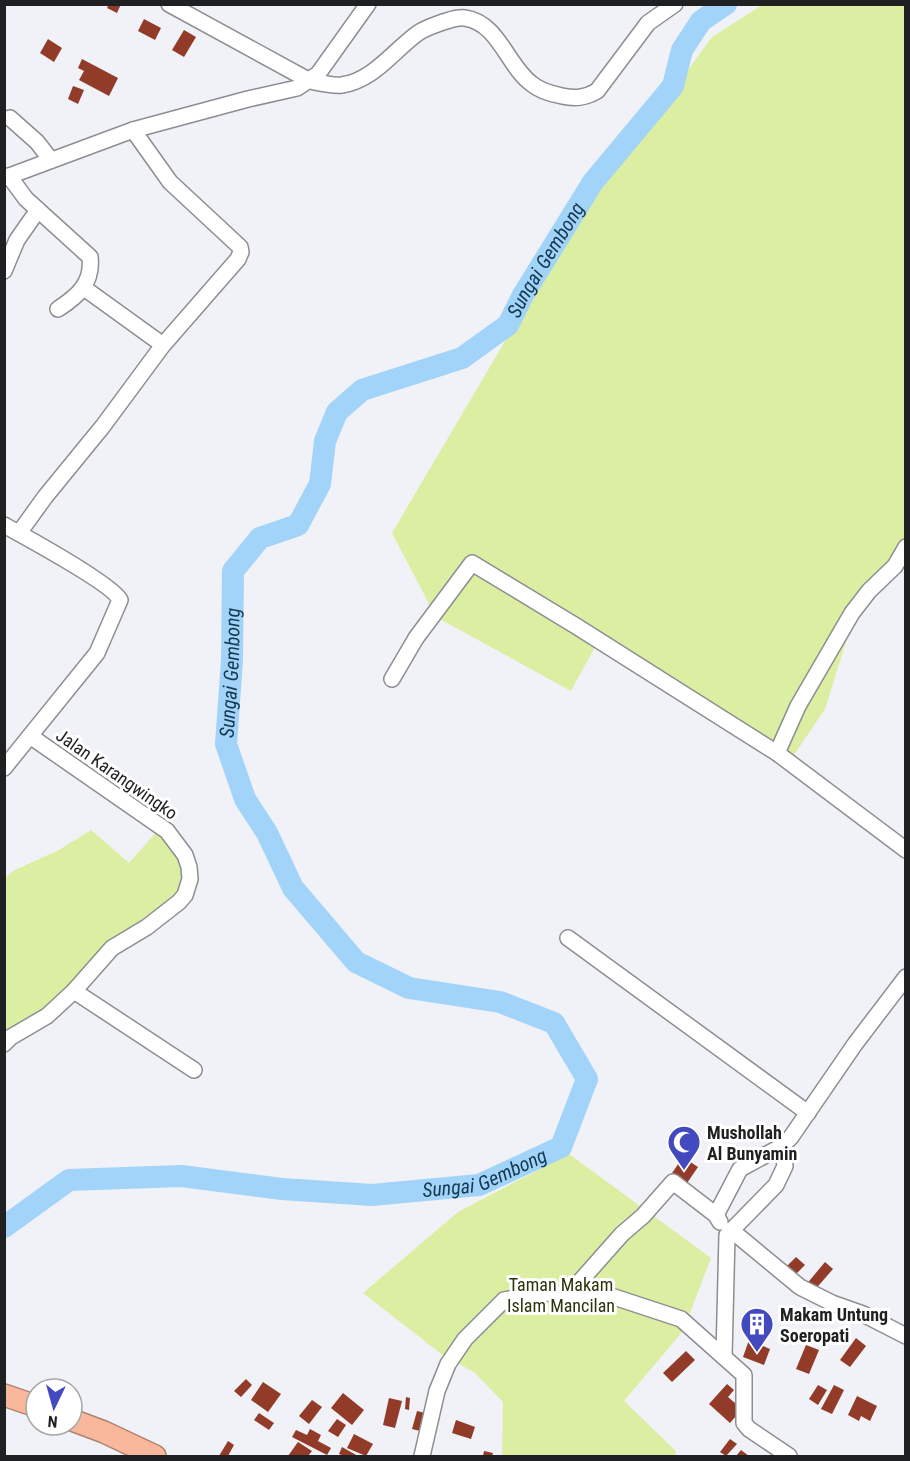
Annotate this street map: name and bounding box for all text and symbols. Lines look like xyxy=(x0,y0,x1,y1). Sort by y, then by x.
water label: Sungai Gembong xyxy=(502,198,590,321)
water label: Sungai Gembong xyxy=(214,607,245,739)
street label: Jalan Karangwingko xyxy=(52,724,182,824)
place label: Mushollah Al Bunyamin xyxy=(707,1122,797,1164)
mosque icon: Mushollah Al Bunyamin xyxy=(666,1124,702,1171)
water label: Sungai Gembong xyxy=(421,1143,551,1202)
park label: Taman Makam Islam Mancilan xyxy=(507,1274,615,1316)
place label: Makam Untung Soeropati xyxy=(780,1304,888,1346)
building icon: Makam Untung Soeropati xyxy=(739,1306,775,1353)
north arrow xyxy=(24,1377,84,1437)
text: N xyxy=(47,1412,58,1431)

